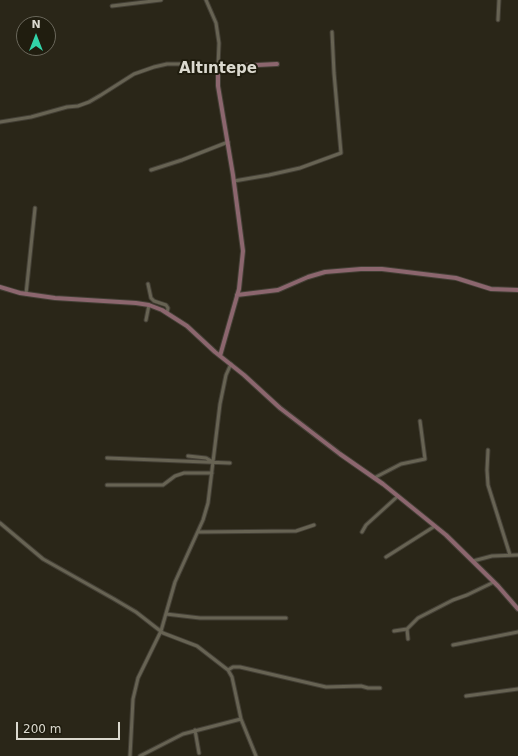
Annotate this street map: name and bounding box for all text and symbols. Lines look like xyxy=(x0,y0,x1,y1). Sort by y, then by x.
north arrow xyxy=(16,16,56,56)
text: N xyxy=(31,18,41,31)
district label: Altıntepe xyxy=(179,60,257,78)
scale bar xyxy=(18,714,122,740)
text: 200 m xyxy=(23,722,61,736)

